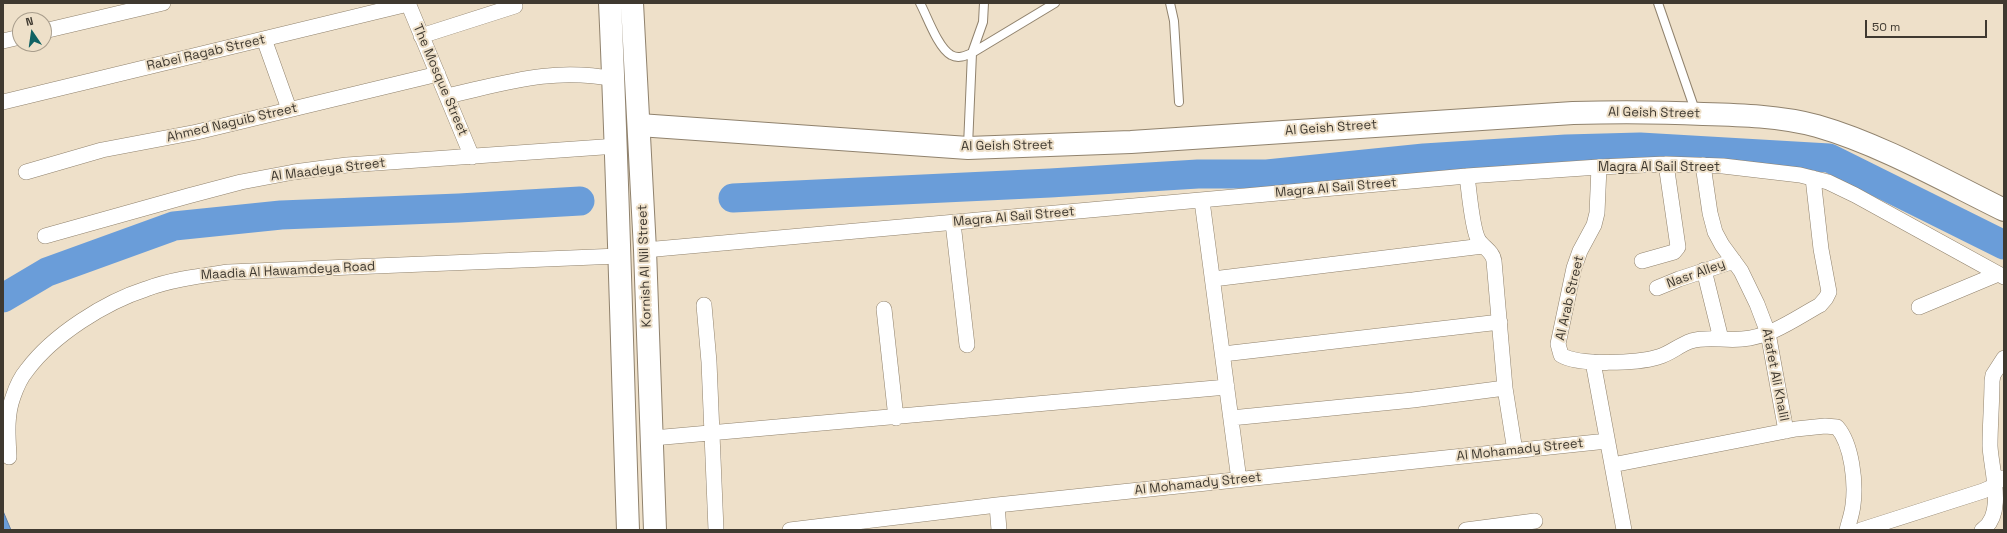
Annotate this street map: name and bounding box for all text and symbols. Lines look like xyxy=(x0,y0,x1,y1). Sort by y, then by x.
north arrow xyxy=(12,12,52,52)
scale bar xyxy=(1867,12,1989,38)
text: N xyxy=(24,14,35,29)
text: 50 m xyxy=(1872,19,1900,35)
street label: The Mosque Street xyxy=(409,22,471,138)
street label: Rabei Ragab Street xyxy=(145,32,267,74)
street label: Ahmed Naguib Street xyxy=(165,100,299,146)
street label: Al Geish Street xyxy=(1608,104,1700,122)
street label: Al Geish Street xyxy=(1285,117,1377,139)
street label: Al Geish Street xyxy=(961,137,1053,155)
street label: Al Maadeya Street xyxy=(270,155,386,185)
street label: Magra Al Sail Street xyxy=(1598,159,1720,175)
street label: Magra Al Sail Street xyxy=(1275,175,1397,201)
street label: Kornish Al Nil Street xyxy=(635,204,655,328)
street label: Magra Al Sail Street xyxy=(953,204,1075,230)
street label: Al Arab Street xyxy=(1553,254,1587,342)
street label: Nasr Alley xyxy=(1665,256,1727,292)
street label: Maadia Al Hawamdeya Road xyxy=(200,259,376,283)
street label: Atafet Ali Khalil xyxy=(1758,327,1792,423)
street label: Al Mohamady Street xyxy=(1456,436,1584,464)
street label: Al Mohamady Street xyxy=(1134,470,1262,498)

